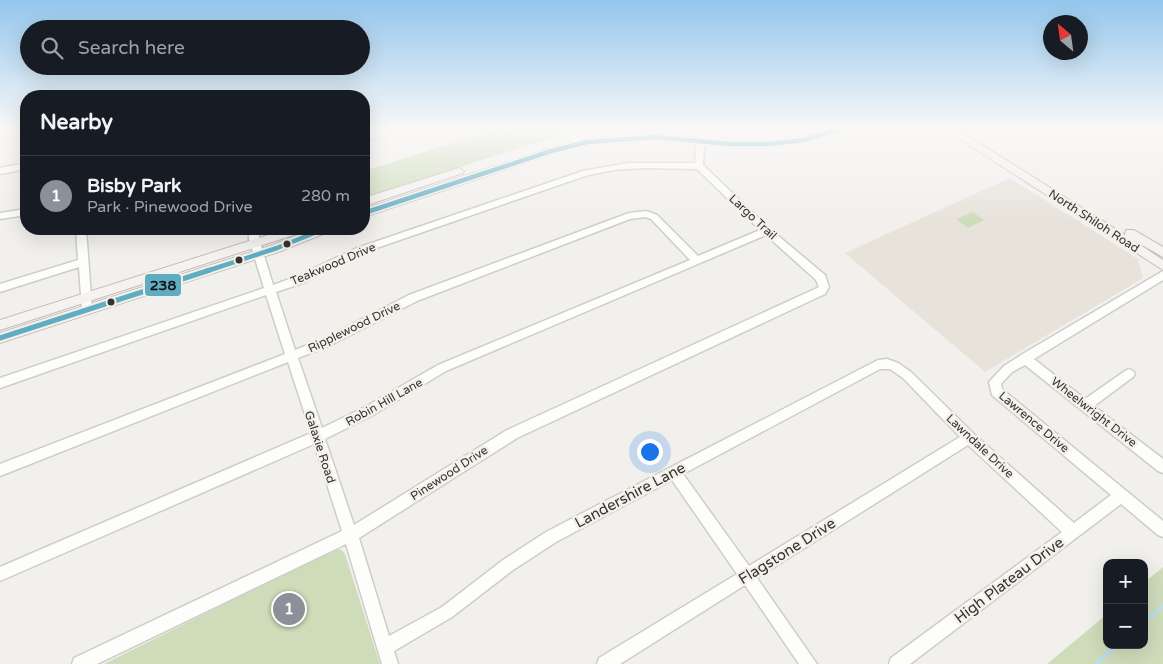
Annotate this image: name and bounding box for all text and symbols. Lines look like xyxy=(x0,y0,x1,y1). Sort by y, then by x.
north arrow xyxy=(1043,15,1088,60)
search box xyxy=(20,20,370,75)
icon: search xyxy=(38,34,66,62)
text: Search here xyxy=(78,37,185,59)
text: Nearby xyxy=(40,110,113,135)
text: Bisby Park xyxy=(87,175,181,197)
text: 1 xyxy=(51,186,61,206)
text: 280 m xyxy=(301,186,350,206)
street label: North Shiloh Road xyxy=(1046,187,1142,255)
street label: Largo Trail xyxy=(726,191,780,243)
text: Park · Pinewood Drive xyxy=(87,197,253,217)
unlabelled marker xyxy=(282,239,292,249)
street label: Teakwood Drive xyxy=(288,240,378,288)
unlabelled marker xyxy=(234,255,244,265)
line badge: 238 xyxy=(144,273,182,297)
text: 238 xyxy=(150,277,176,294)
unlabelled marker xyxy=(106,297,116,307)
street label: Ripplewood Drive xyxy=(306,299,402,355)
street label: Wheelwright Drive xyxy=(1048,374,1140,450)
street label: Robin Hill Lane xyxy=(343,375,425,429)
street label: Lawrence Drive xyxy=(996,389,1072,456)
street label: Galaxie Road xyxy=(302,409,338,485)
street label: Lawndale Drive xyxy=(943,411,1017,481)
your location xyxy=(637,439,663,465)
street label: Pinewood Drive xyxy=(408,443,490,503)
street label: Landershire Lane xyxy=(572,458,688,532)
street label: Flagstone Drive xyxy=(735,514,839,588)
street label: High Plateau Drive xyxy=(951,533,1067,627)
map controls xyxy=(1103,559,1148,649)
button: + xyxy=(1103,559,1148,604)
pin: 1 xyxy=(273,590,305,628)
button: − xyxy=(1103,604,1148,649)

